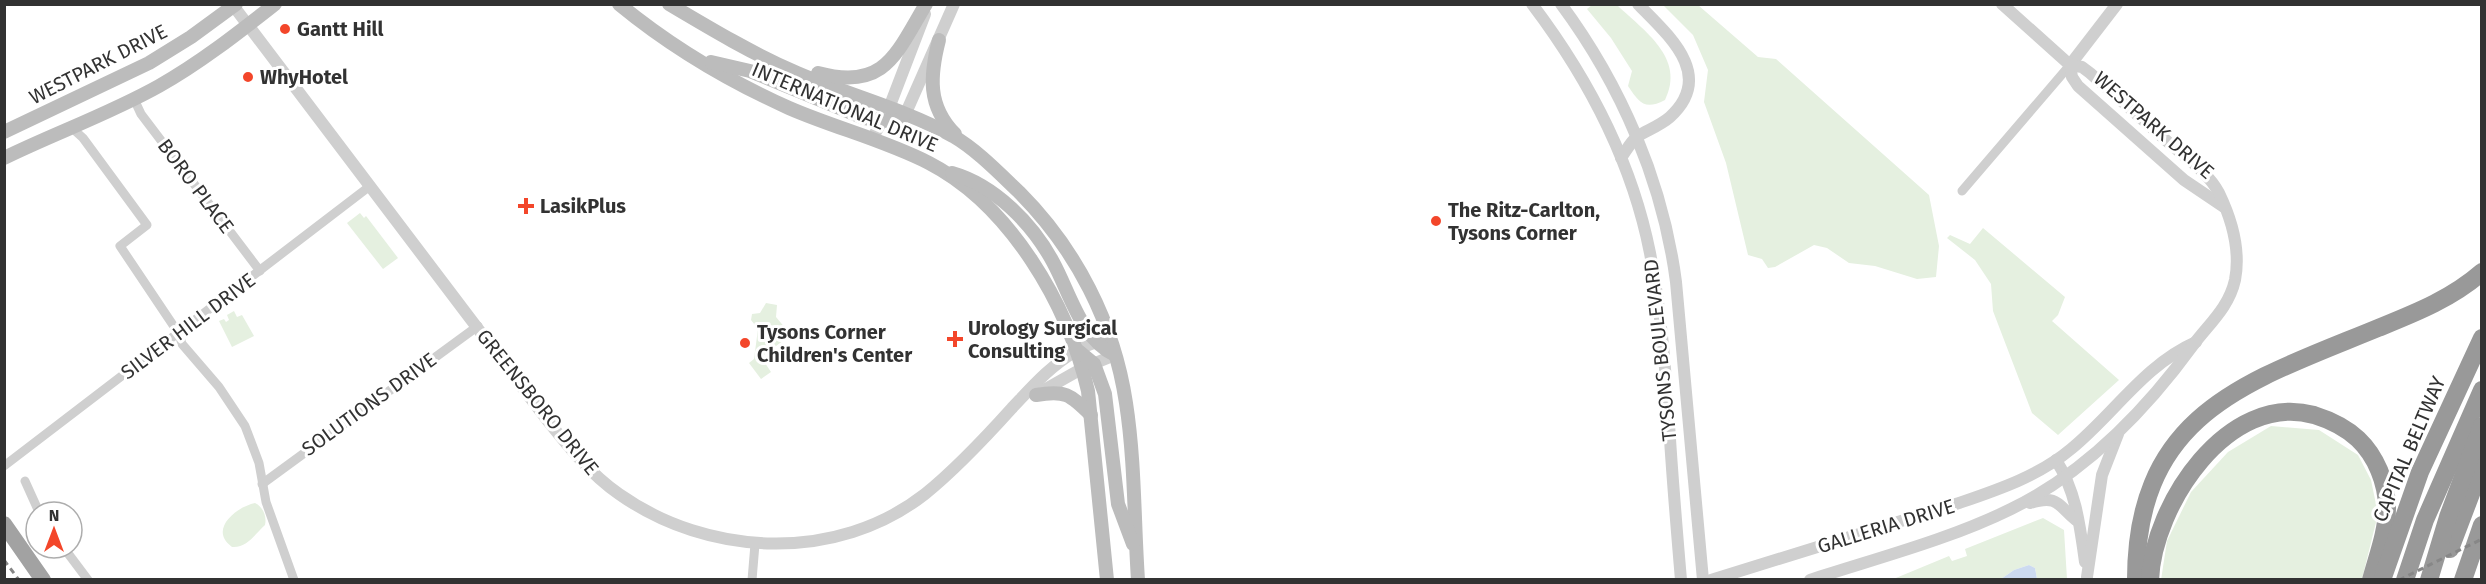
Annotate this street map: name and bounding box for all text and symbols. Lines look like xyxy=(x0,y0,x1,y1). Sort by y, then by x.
place label: Gantt Hill xyxy=(297,17,383,41)
street label: WESTPARK DRIVE xyxy=(25,19,171,109)
marker: Gantt Hill xyxy=(278,22,292,36)
street label: INTERNATIONAL DRIVE xyxy=(748,57,942,157)
place label: WhyHotel xyxy=(260,65,348,89)
street label: WESTPARK DRIVE xyxy=(2089,66,2219,184)
marker: WhyHotel xyxy=(241,70,255,84)
street label: BORO PLACE xyxy=(153,134,239,238)
place label: LasikPlus xyxy=(540,194,626,218)
marker: LasikPlus xyxy=(517,197,535,215)
place label: The Ritz-Carlton, Tysons Corner xyxy=(1448,198,1600,245)
marker: The Ritz-Carlton, Tysons Corner xyxy=(1429,214,1443,228)
street label: TYSONS BOULEVARD xyxy=(1639,258,1681,442)
street label: SILVER HILL DRIVE xyxy=(116,268,260,384)
place label: Urology Surgical Consulting xyxy=(968,316,1117,363)
place label: Tysons Corner Children's Center xyxy=(757,320,913,367)
street label: GREENSBORO DRIVE xyxy=(472,324,604,480)
marker: Urology Surgical Consulting xyxy=(946,330,964,348)
marker: Tysons Corner Children's Center xyxy=(738,336,752,350)
street label: SOLUTIONS DRIVE xyxy=(297,347,441,461)
street label: CAPITAL BELTWAY xyxy=(2368,373,2450,525)
street label: GALLERIA DRIVE xyxy=(1815,494,1957,558)
north arrow xyxy=(24,500,84,560)
text: N xyxy=(49,506,59,525)

